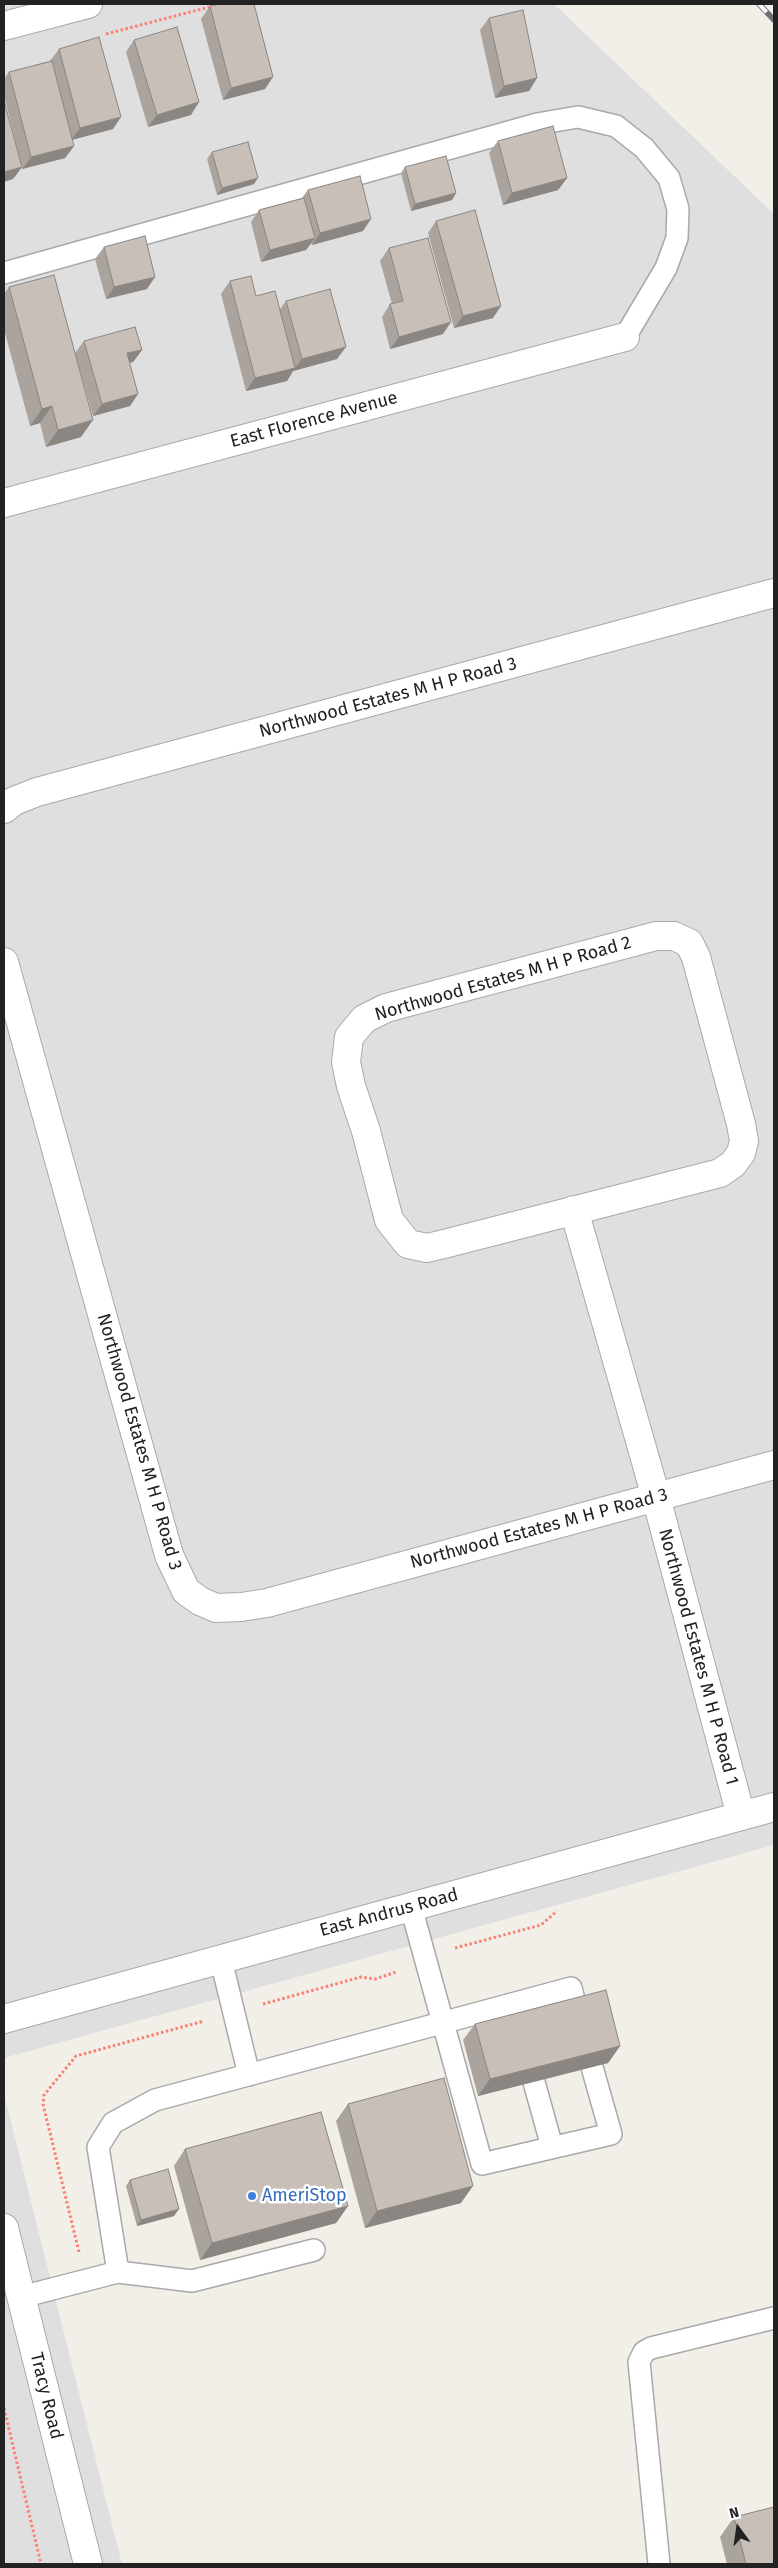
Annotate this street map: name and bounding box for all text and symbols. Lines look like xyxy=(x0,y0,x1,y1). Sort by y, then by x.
street label: East Florence Avenue xyxy=(228,387,400,453)
street label: Northwood Estates M H P Road 3 xyxy=(257,653,519,743)
street label: Northwood Estates M H P Road 2 xyxy=(372,932,634,1026)
street label: Northwood Estates M H P Road 3 xyxy=(92,1311,186,1573)
street label: Northwood Estates M H P Road 3 xyxy=(408,1484,670,1574)
street label: Northwood Estates M H P Road 1 xyxy=(653,1526,743,1788)
street label: East Andrus Road xyxy=(317,1884,461,1942)
place label: AmeriStop xyxy=(262,2185,347,2207)
marker: AmeriStop xyxy=(246,2190,258,2202)
street label: Tracy Road xyxy=(25,2350,67,2442)
north arrow xyxy=(713,2503,763,2553)
text: N xyxy=(728,2504,741,2522)

